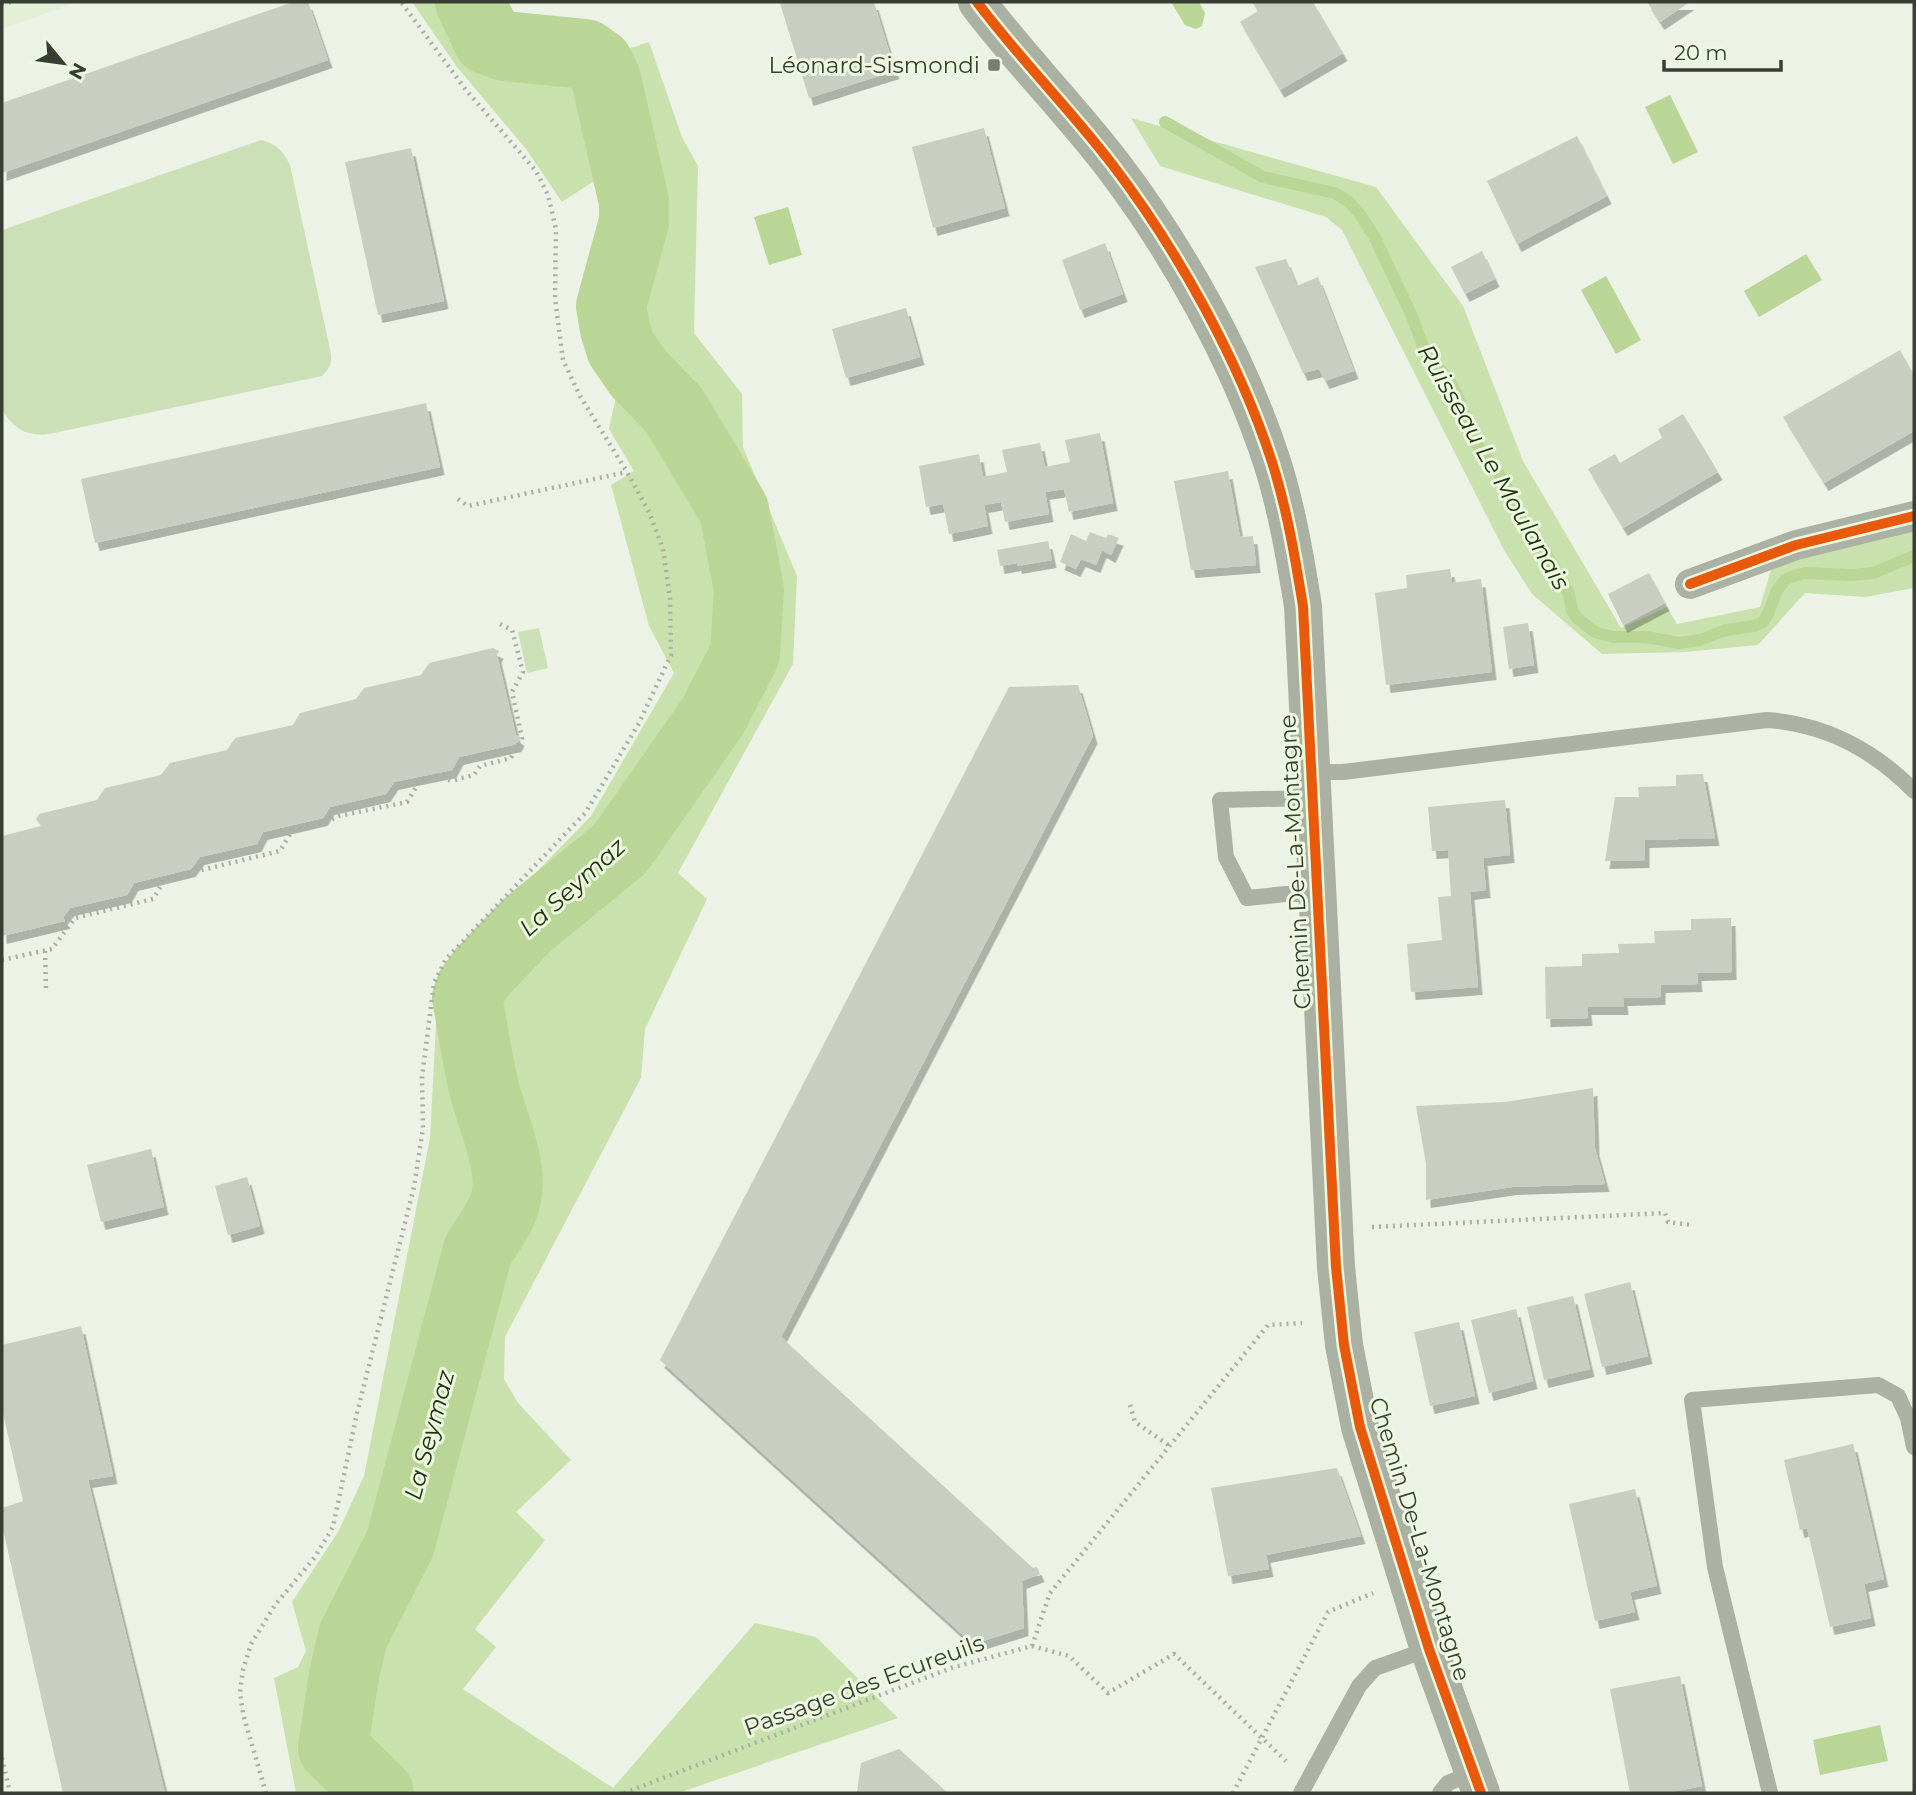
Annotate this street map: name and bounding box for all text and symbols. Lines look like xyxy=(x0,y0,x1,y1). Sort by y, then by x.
north arrow xyxy=(28,28,98,98)
scale bar xyxy=(1664,28,1781,72)
text: 20 m xyxy=(1674,40,1728,65)
place label: Léonard-Sismondi xyxy=(769,51,980,79)
marker: Léonard-Sismondi xyxy=(986,57,1002,73)
text: N xyxy=(64,59,91,83)
water label: Ruisseau Le Moulanais xyxy=(1412,339,1576,595)
street label: Chemin De-La-Montagne xyxy=(1273,714,1317,1010)
water label: La Seymaz xyxy=(513,831,632,942)
water label: La Seymaz xyxy=(398,1366,460,1503)
street label: Chemin De-La-Montagne xyxy=(1363,1394,1477,1684)
street label: Passage des Ecureuils xyxy=(740,1628,988,1742)

